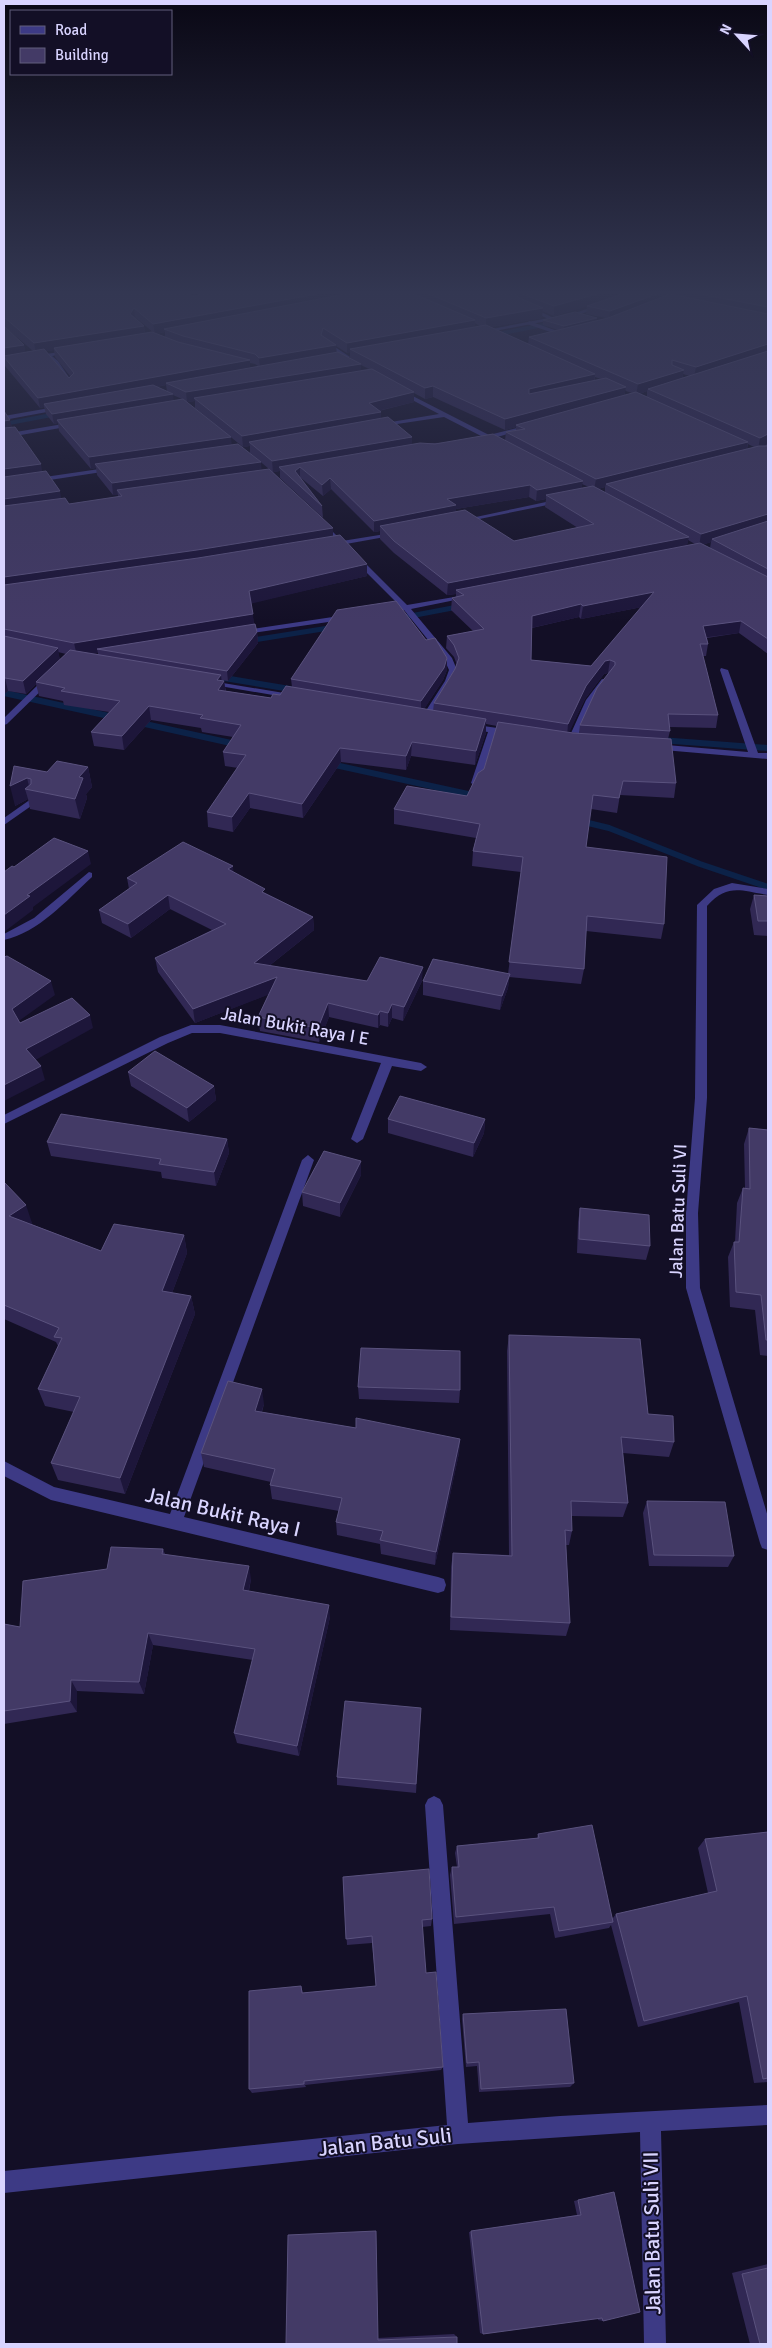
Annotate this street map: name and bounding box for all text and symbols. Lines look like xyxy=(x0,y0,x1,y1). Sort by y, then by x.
legend xyxy=(10,10,172,75)
north arrow xyxy=(712,10,762,60)
text: Road xyxy=(55,21,87,39)
text: N xyxy=(716,21,736,38)
text: Building xyxy=(55,46,109,64)
street label: Jalan Bukit Raya I E xyxy=(219,1002,371,1050)
street label: Jalan Batu Suli VI xyxy=(665,1143,691,1279)
street label: Jalan Bukit Raya I xyxy=(143,1482,303,1542)
street label: Jalan Batu Suli xyxy=(317,2122,453,2162)
street label: Jalan Batu Suli VII xyxy=(638,2151,666,2315)

